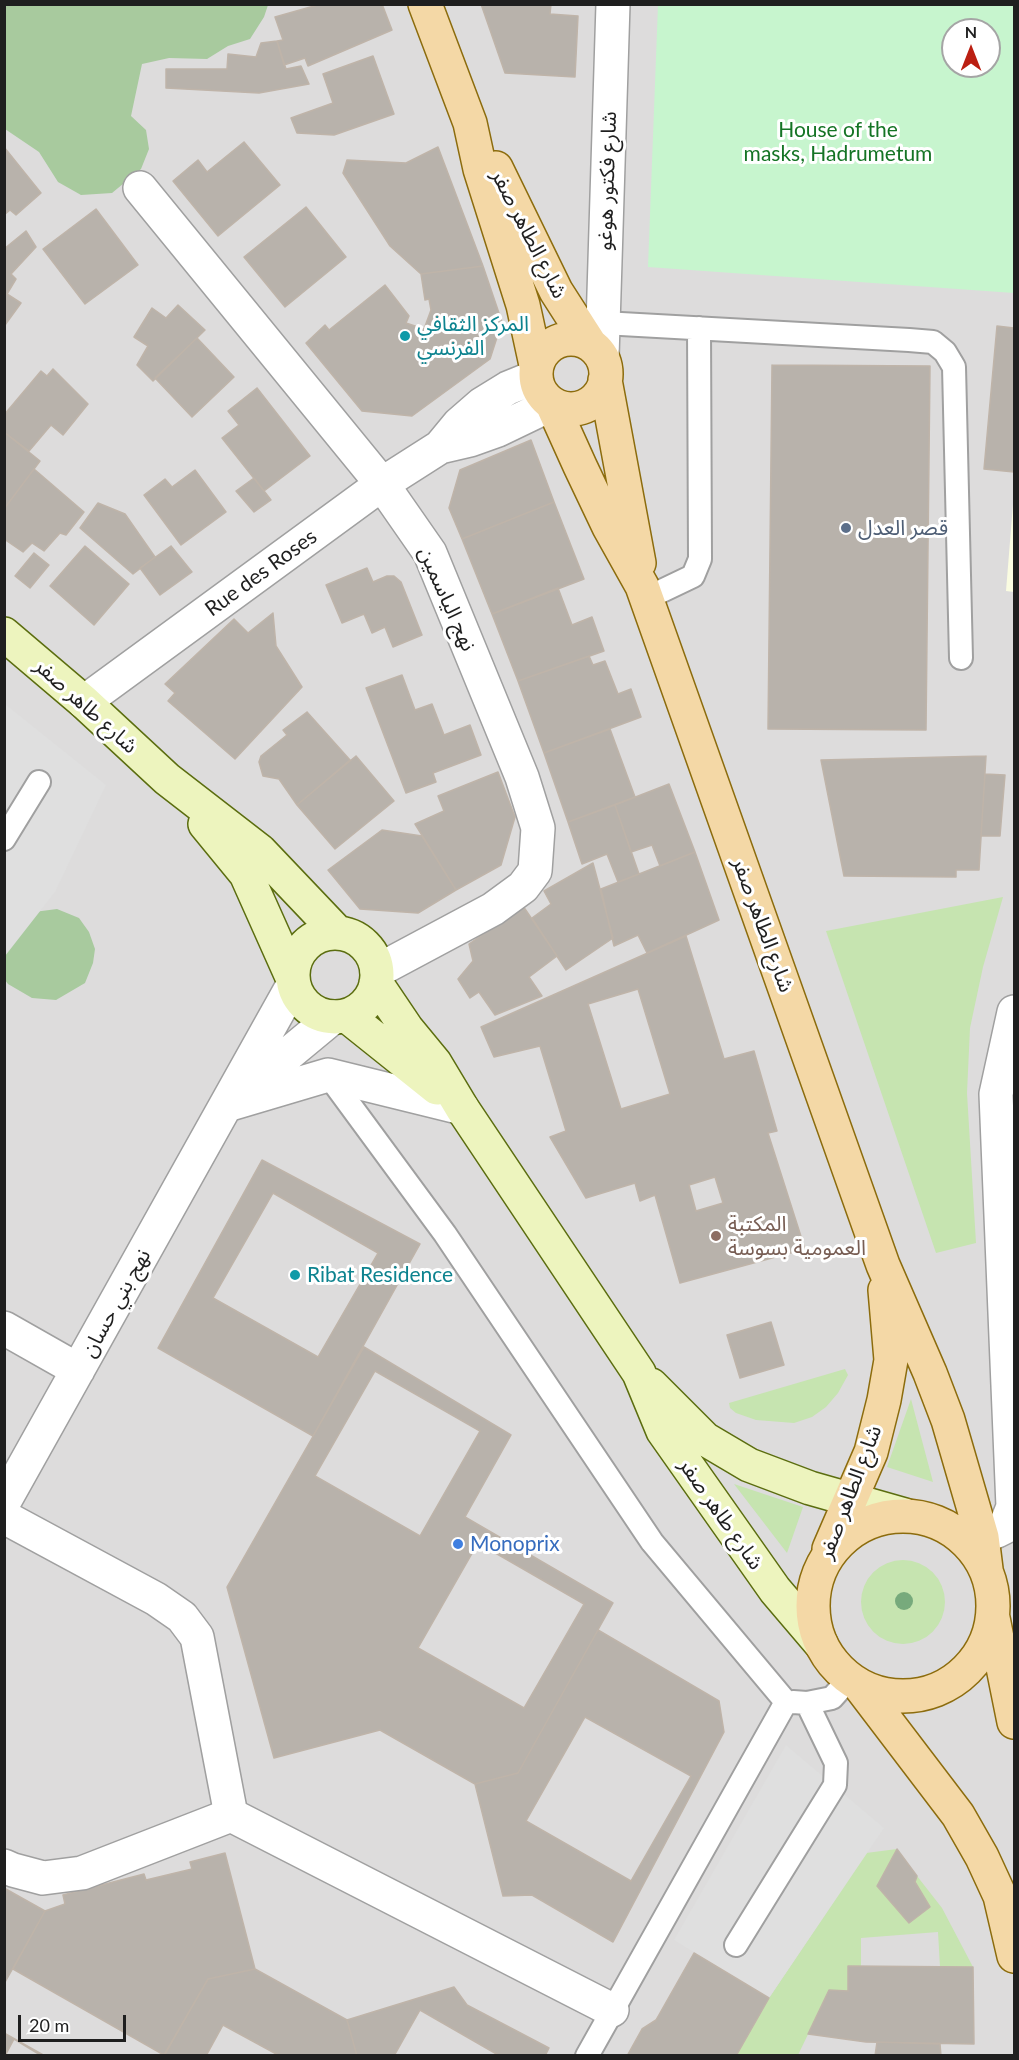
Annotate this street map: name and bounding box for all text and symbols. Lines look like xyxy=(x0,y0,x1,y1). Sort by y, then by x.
north arrow xyxy=(941,18,1001,78)
text: N xyxy=(965,22,977,41)
street label: شارع فكتور هوغو xyxy=(592,111,622,251)
park label: House of the masks, Hadrumetum xyxy=(744,117,932,167)
street label: شارع الطاهر صفر xyxy=(486,165,572,303)
place label: المركز الثقافي الفرنسي xyxy=(417,311,529,361)
marker: المركز الثقافي الفرنسي xyxy=(398,329,412,343)
place label: قصر العدل xyxy=(858,515,948,541)
marker: قصر العدل xyxy=(839,521,853,535)
street label: Rue des Roses xyxy=(200,524,322,622)
street label: نهج الياسمين xyxy=(413,543,481,655)
street label: شارع طاهر صفر xyxy=(29,653,143,759)
street label: شارع الطاهر صفر xyxy=(727,854,799,996)
place label: المكتبة العمومية بسوسة xyxy=(728,1211,866,1261)
marker: المكتبة العمومية بسوسة xyxy=(709,1229,723,1243)
street label: نهج بني حسان xyxy=(76,1245,156,1361)
place label: Ribat Residence xyxy=(307,1262,453,1288)
marker: Ribat Residence xyxy=(288,1268,302,1282)
street label: شارع الطاهر صفر xyxy=(813,1422,887,1562)
street label: شارع طاهر صفر xyxy=(673,1454,769,1574)
place label: Monoprix xyxy=(470,1531,560,1557)
marker: Monoprix xyxy=(451,1537,465,1551)
scale bar xyxy=(21,2003,129,2041)
text: 20 m xyxy=(29,2014,69,2036)

